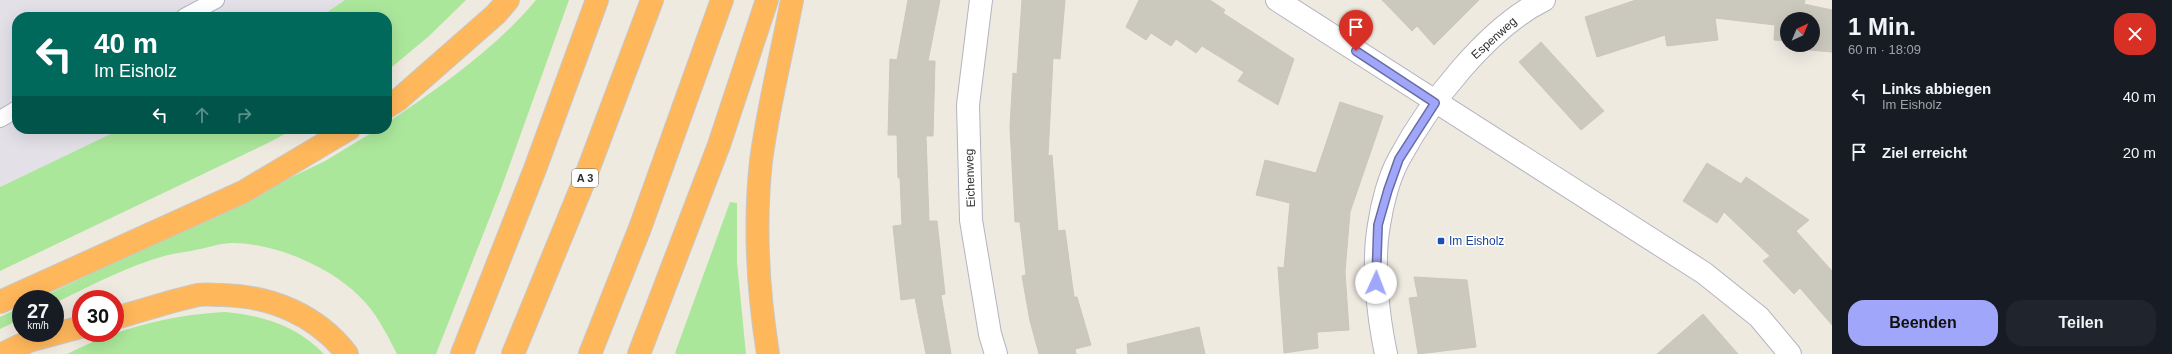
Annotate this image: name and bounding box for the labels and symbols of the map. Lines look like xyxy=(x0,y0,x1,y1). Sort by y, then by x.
pin xyxy=(1339,10,1373,51)
north arrow xyxy=(1780,12,1820,52)
street label: Espenweg xyxy=(1468,14,1520,62)
street label: Eichenweg xyxy=(962,148,978,208)
road number: A 3 xyxy=(572,169,598,187)
place label: Im Eisholz xyxy=(1449,234,1504,248)
marker: Im Eisholz xyxy=(1436,236,1446,246)
position arrow xyxy=(1355,262,1397,304)
speed limit sign: 30 xyxy=(72,290,124,342)

